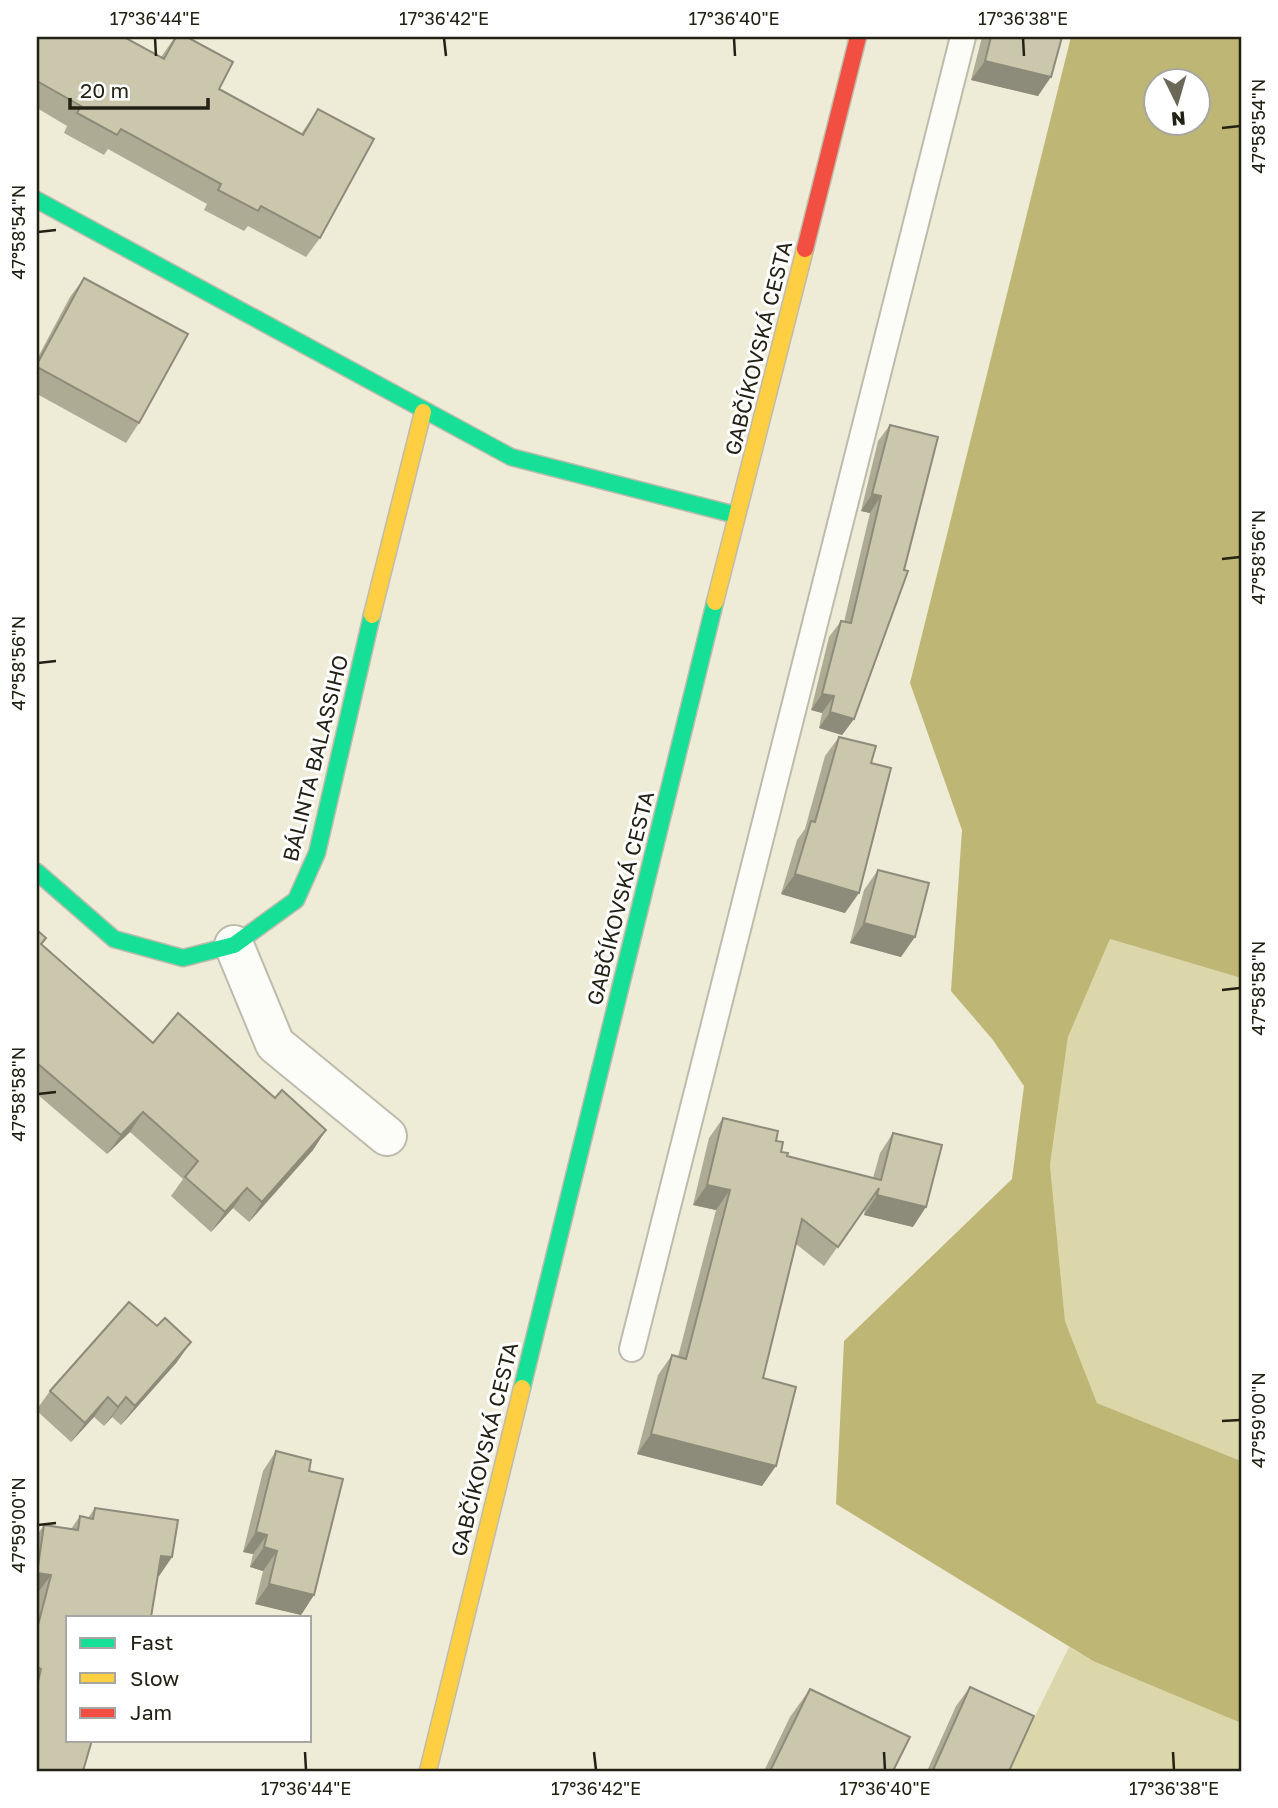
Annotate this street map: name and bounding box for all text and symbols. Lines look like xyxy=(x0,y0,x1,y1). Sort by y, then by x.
text: 17°36'44"E xyxy=(110,7,200,29)
text: 17°36'42"E xyxy=(399,7,489,29)
text: 17°36'40"E xyxy=(689,7,779,29)
text: 17°36'38"E xyxy=(978,7,1068,29)
scale bar xyxy=(70,66,208,110)
north arrow xyxy=(1142,66,1212,136)
text: 20 m xyxy=(80,77,129,103)
text: 47°58'54"N xyxy=(1247,78,1269,174)
text: N xyxy=(1170,107,1187,132)
text: 47°58'54"N xyxy=(7,184,29,280)
street label: GABČÍKOVSKÁ CESTA xyxy=(719,238,797,458)
text: 47°58'56"N xyxy=(1247,510,1269,604)
text: 47°58'56"N xyxy=(7,616,29,710)
street label: BÁLINTA BALASSIHO xyxy=(277,652,353,864)
street label: GABČÍKOVSKÁ CESTA xyxy=(581,788,659,1008)
text: 47°58'58"N xyxy=(1247,940,1269,1036)
text: 47°58'58"N xyxy=(7,1046,29,1142)
street label: GABČÍKOVSKÁ CESTA xyxy=(445,1339,523,1559)
text: 47°59'00"N xyxy=(1247,1372,1269,1468)
text: 47°59'00"N xyxy=(7,1477,29,1573)
legend xyxy=(66,1616,312,1742)
text: Fast xyxy=(130,1629,173,1655)
text: Slow xyxy=(130,1665,179,1691)
text: Jam xyxy=(130,1699,172,1725)
text: 17°36'44"E xyxy=(261,1777,351,1799)
text: 17°36'42"E xyxy=(551,1777,641,1799)
text: 17°36'40"E xyxy=(840,1777,930,1799)
text: 17°36'38"E xyxy=(1129,1777,1219,1799)

